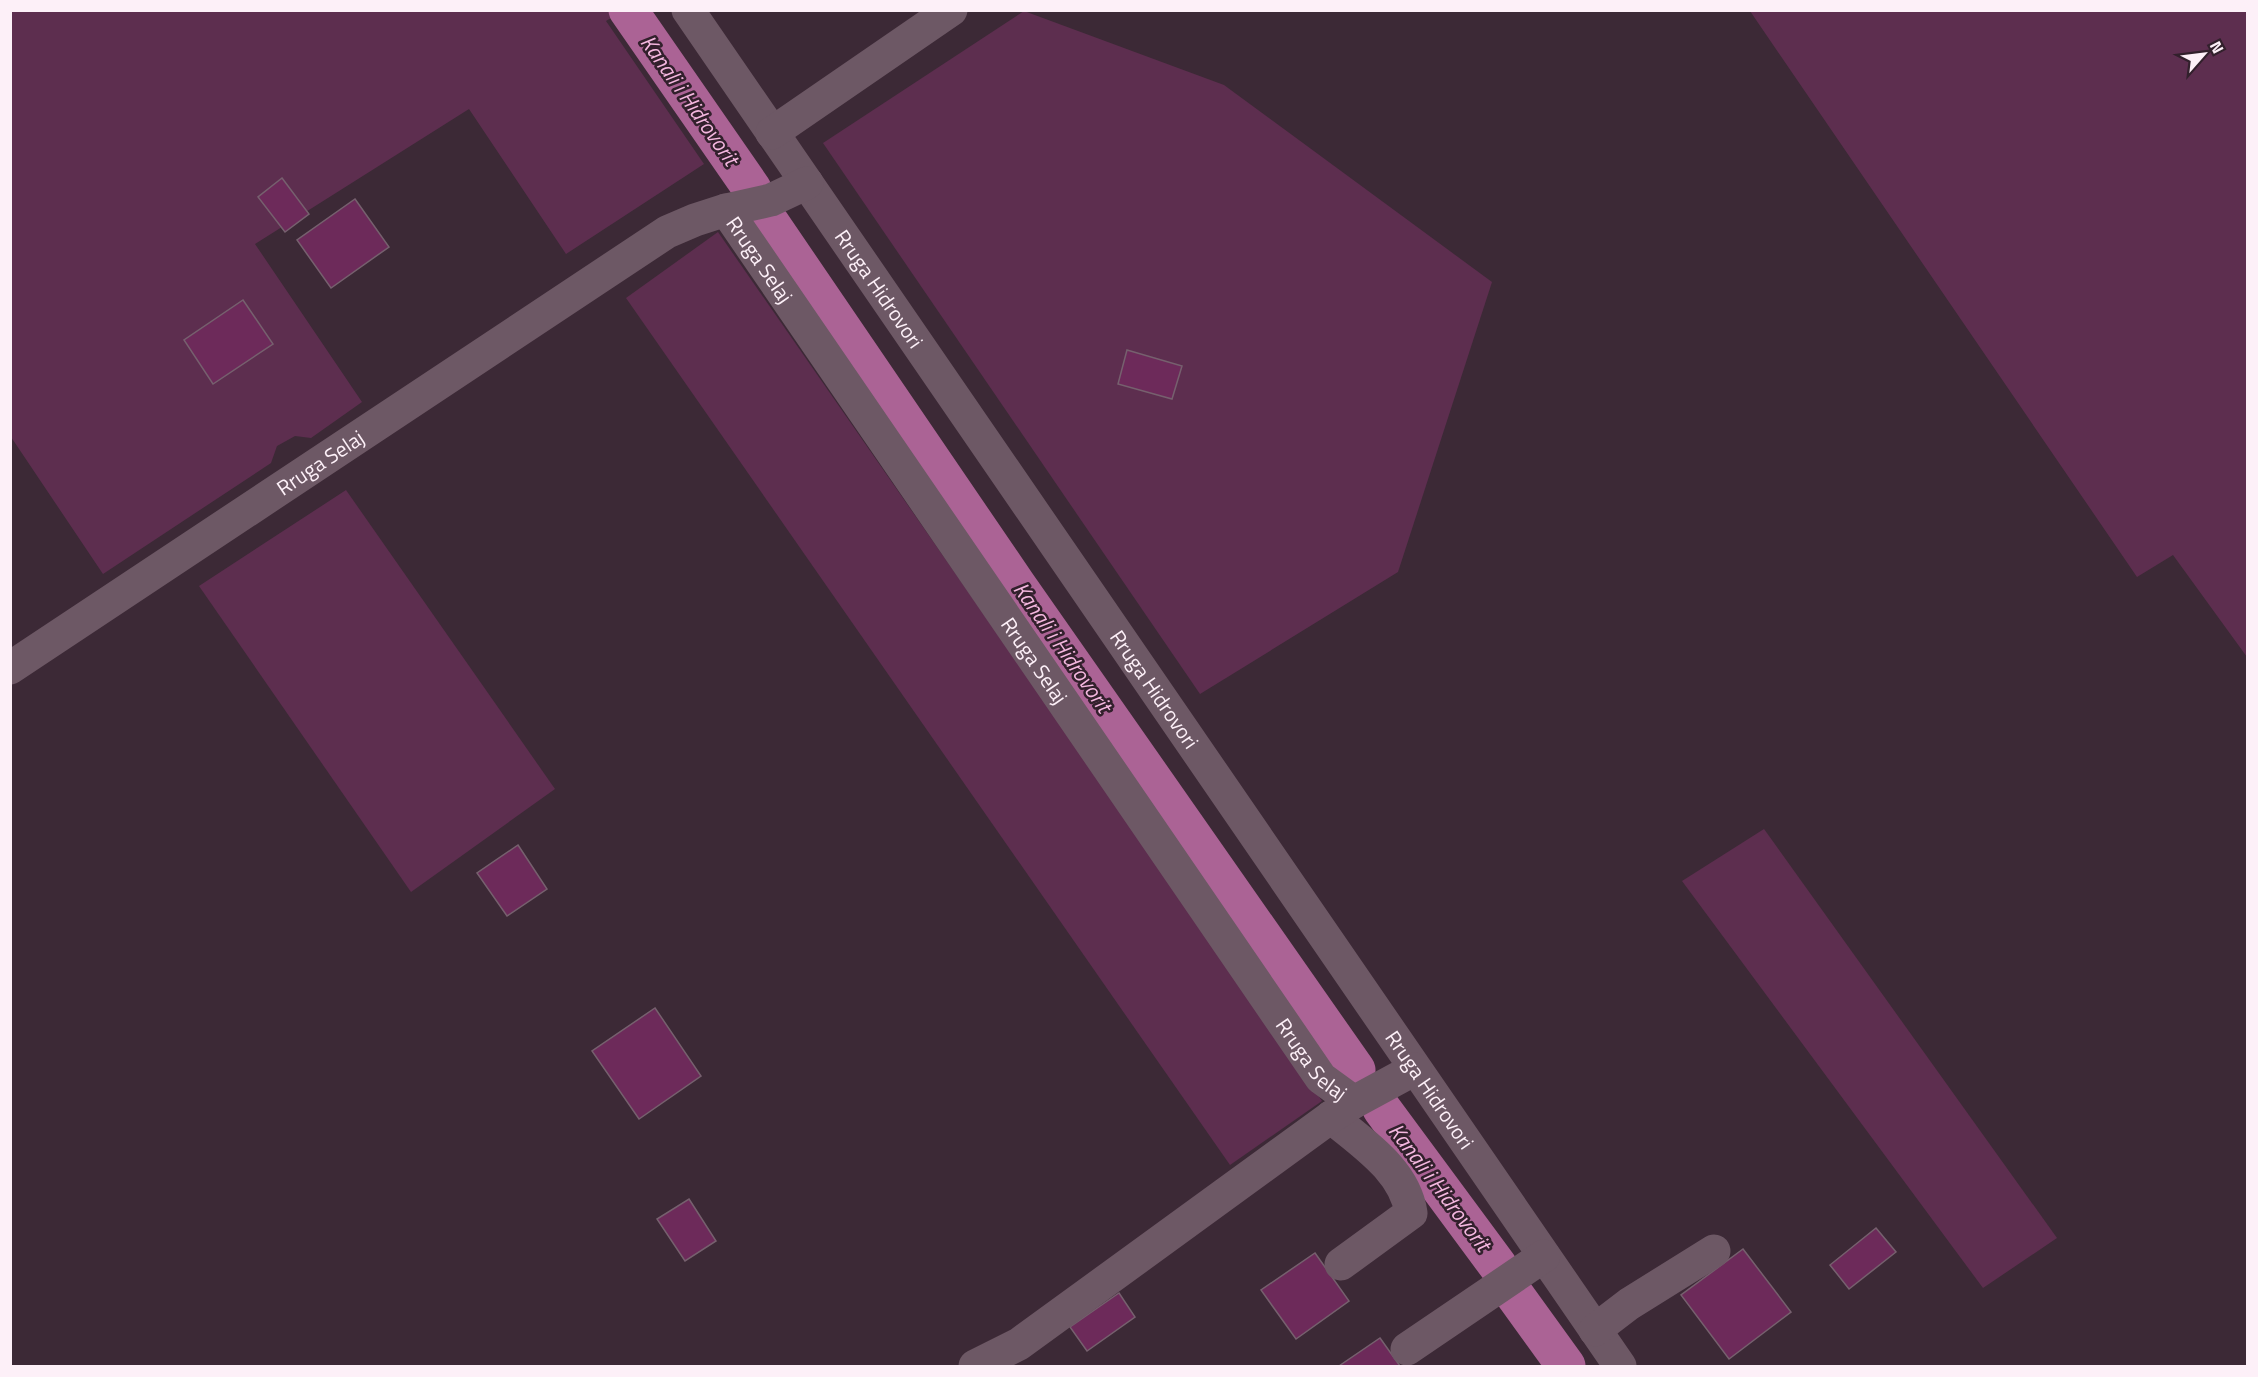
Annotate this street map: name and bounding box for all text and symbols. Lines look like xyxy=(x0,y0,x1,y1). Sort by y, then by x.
north arrow xyxy=(2174,24,2234,84)
water label: Kanali i Hidrovorit xyxy=(632,28,750,175)
text: N xyxy=(2204,36,2230,57)
street label: Rruga Selaj xyxy=(719,209,801,309)
street label: Rruga Hidrovori xyxy=(827,223,932,355)
street label: Rruga Selaj xyxy=(270,422,370,503)
water label: Kanali i Hidrovorit xyxy=(1005,575,1123,722)
street label: Rruga Selaj xyxy=(993,610,1076,710)
street label: Rruga Hidrovori xyxy=(1102,623,1207,755)
street label: Rruga Selaj xyxy=(1268,1011,1354,1108)
street label: Rruga Hidrovori xyxy=(1378,1024,1482,1156)
water label: Kanali i Hidrovorit xyxy=(1380,1116,1501,1261)

